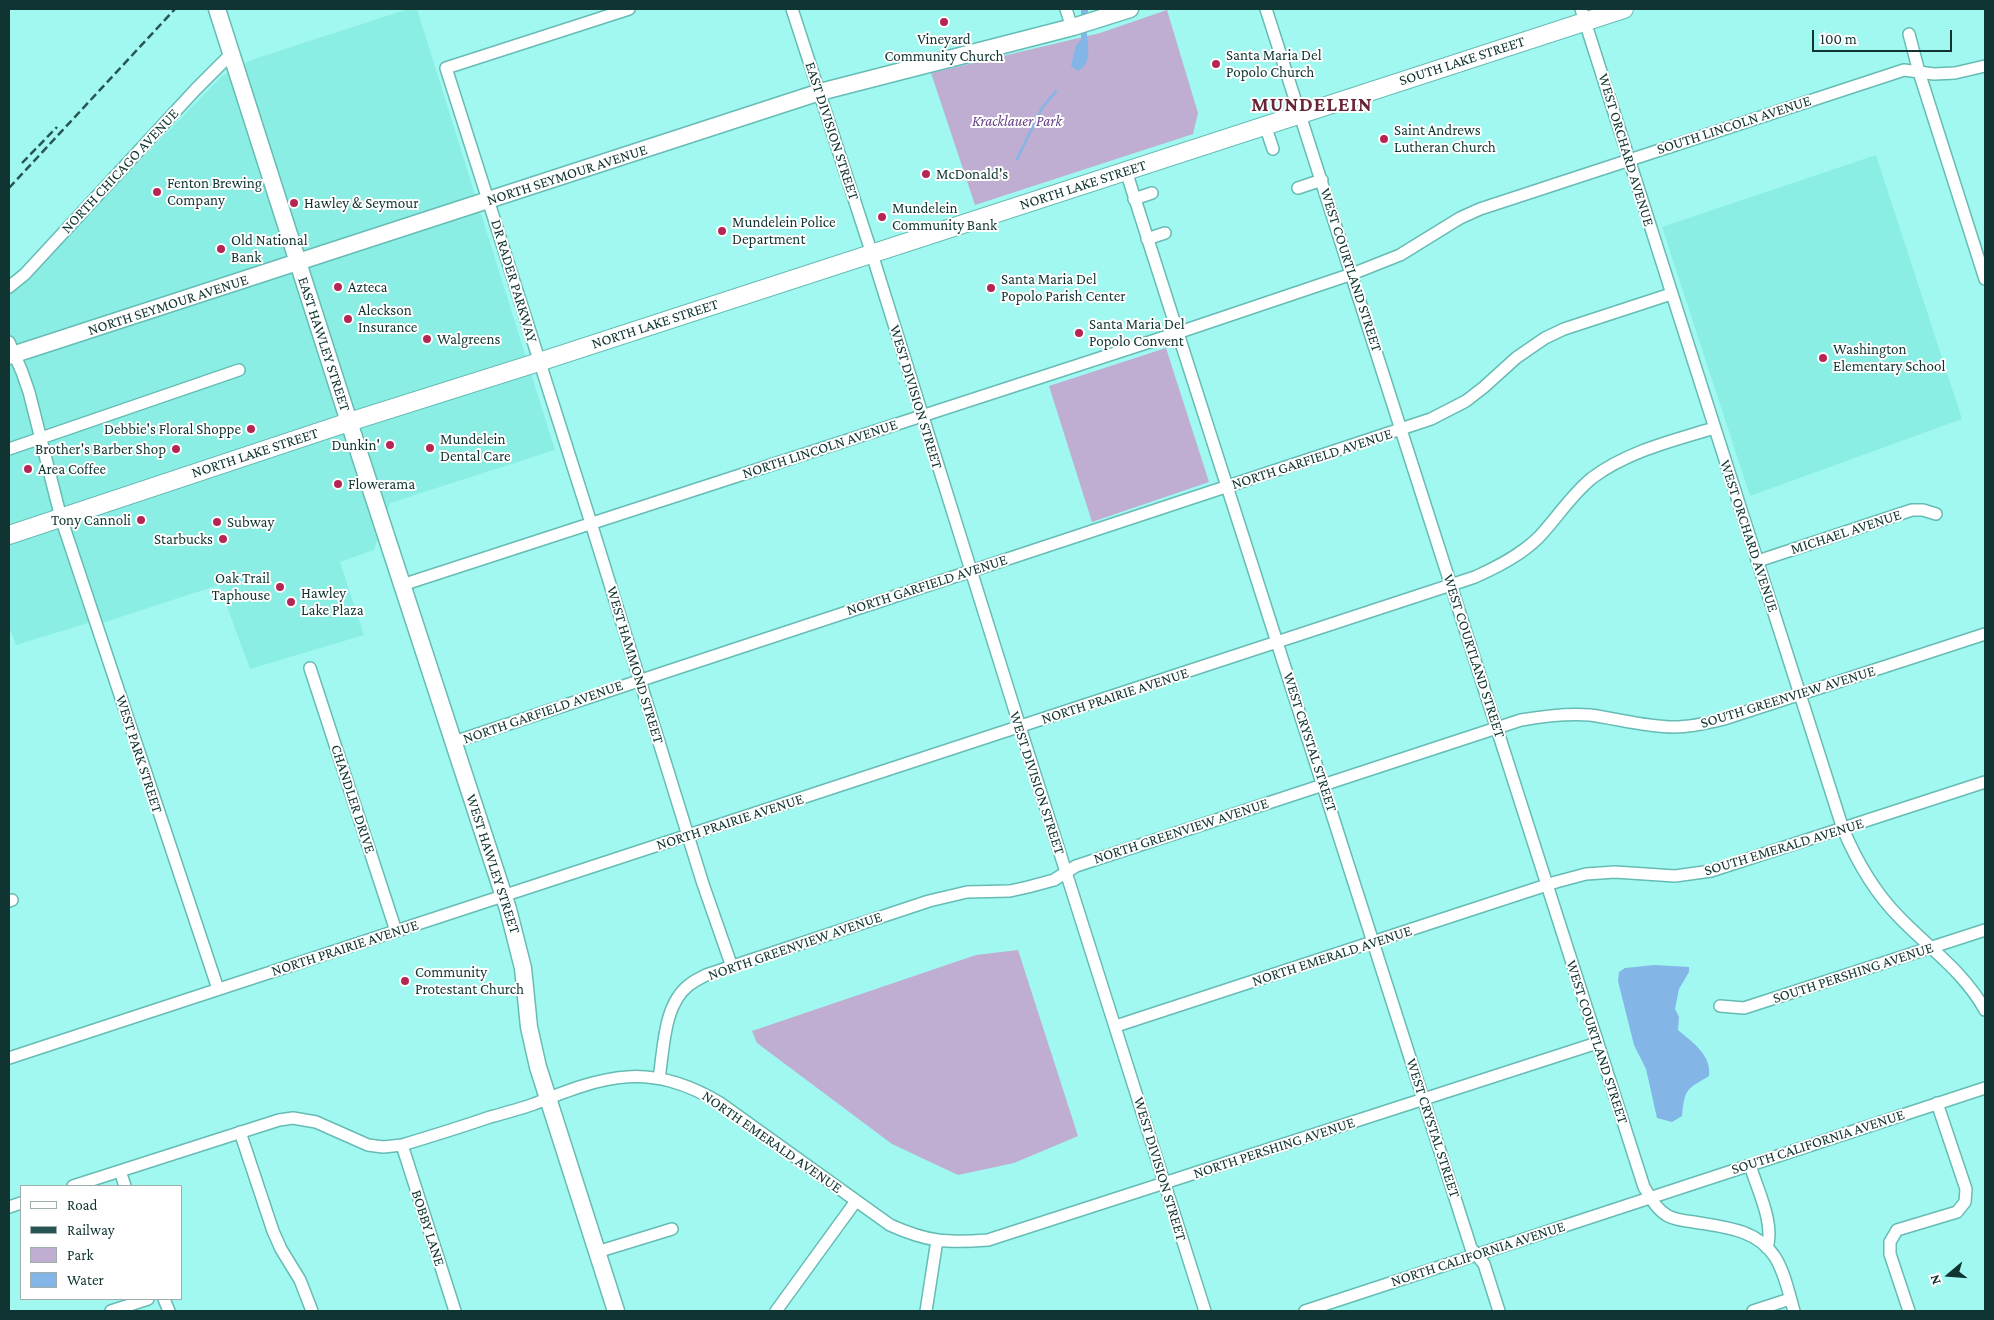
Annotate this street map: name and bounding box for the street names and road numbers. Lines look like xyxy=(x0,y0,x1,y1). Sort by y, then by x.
street label: SOUTH LAKE STREET xyxy=(1397,32,1527,90)
street label: EAST DIVISION STREET xyxy=(801,60,863,202)
street label: WEST ORCHARD AVENUE xyxy=(1594,71,1658,229)
street label: SOUTH LINCOLN AVENUE xyxy=(1655,92,1813,158)
street label: NORTH CHICAGO AVENUE xyxy=(57,105,183,237)
street label: NORTH SEYMOUR AVENUE xyxy=(485,141,649,209)
street label: NORTH LAKE STREET xyxy=(1017,156,1149,214)
street label: WEST COURTLAND STREET xyxy=(1316,186,1386,354)
street label: DR RADER PARKWAY xyxy=(487,217,541,345)
street label: NORTH SEYMOUR AVENUE xyxy=(86,271,250,339)
street label: EAST HAWLEY STREET xyxy=(294,274,354,414)
street label: NORTH LAKE STREET xyxy=(589,295,721,353)
street label: WEST DIVISION STREET xyxy=(886,323,946,471)
street label: NORTH LINCOLN AVENUE xyxy=(740,415,900,483)
street label: NORTH LAKE STREET xyxy=(189,424,321,482)
street label: NORTH GARFIELD AVENUE xyxy=(1229,424,1395,494)
street label: WEST ORCHARD AVENUE xyxy=(1716,458,1782,614)
street label: MICHAEL AVENUE xyxy=(1788,506,1904,558)
street label: NORTH GARFIELD AVENUE xyxy=(844,550,1010,620)
street label: WEST COURTLAND STREET xyxy=(1439,572,1509,740)
street label: WEST HAMMOND STREET xyxy=(602,584,668,746)
street label: SOUTH GREENVIEW AVENUE xyxy=(1698,662,1878,732)
street label: NORTH PRAIRIE AVENUE xyxy=(1039,664,1191,728)
street label: WEST CRYSTAL STREET xyxy=(1279,670,1341,814)
street label: NORTH GARFIELD AVENUE xyxy=(461,676,625,748)
street label: WEST PARK STREET xyxy=(111,693,167,815)
street label: WEST DIVISION STREET xyxy=(1005,709,1069,857)
street label: CHANDLER DRIVE xyxy=(327,742,379,856)
street label: NORTH PRAIRIE AVENUE xyxy=(654,790,806,854)
street label: WEST HAWLEY STREET xyxy=(462,792,524,936)
street label: NORTH GREENVIEW AVENUE xyxy=(1091,794,1271,868)
street label: SOUTH EMERALD AVENUE xyxy=(1702,814,1866,880)
street label: NORTH GREENVIEW AVENUE xyxy=(706,908,884,984)
street label: NORTH PRAIRIE AVENUE xyxy=(269,916,421,980)
street label: NORTH EMERALD AVENUE xyxy=(1250,922,1414,990)
street label: SOUTH PERSHING AVENUE xyxy=(1770,939,1936,1007)
street label: WEST COURTLAND STREET xyxy=(1562,958,1632,1126)
street label: WEST CRYSTAL STREET xyxy=(1402,1056,1464,1200)
street label: NORTH EMERALD AVENUE xyxy=(699,1087,845,1197)
street label: WEST DIVISION STREET xyxy=(1130,1095,1190,1243)
street label: SOUTH CALIFORNIA AVENUE xyxy=(1729,1105,1907,1179)
street label: NORTH PERSHING AVENUE xyxy=(1191,1113,1357,1183)
street label: BOBBY LANE xyxy=(407,1188,449,1268)
street label: NORTH CALIFORNIA AVENUE xyxy=(1389,1217,1567,1291)

